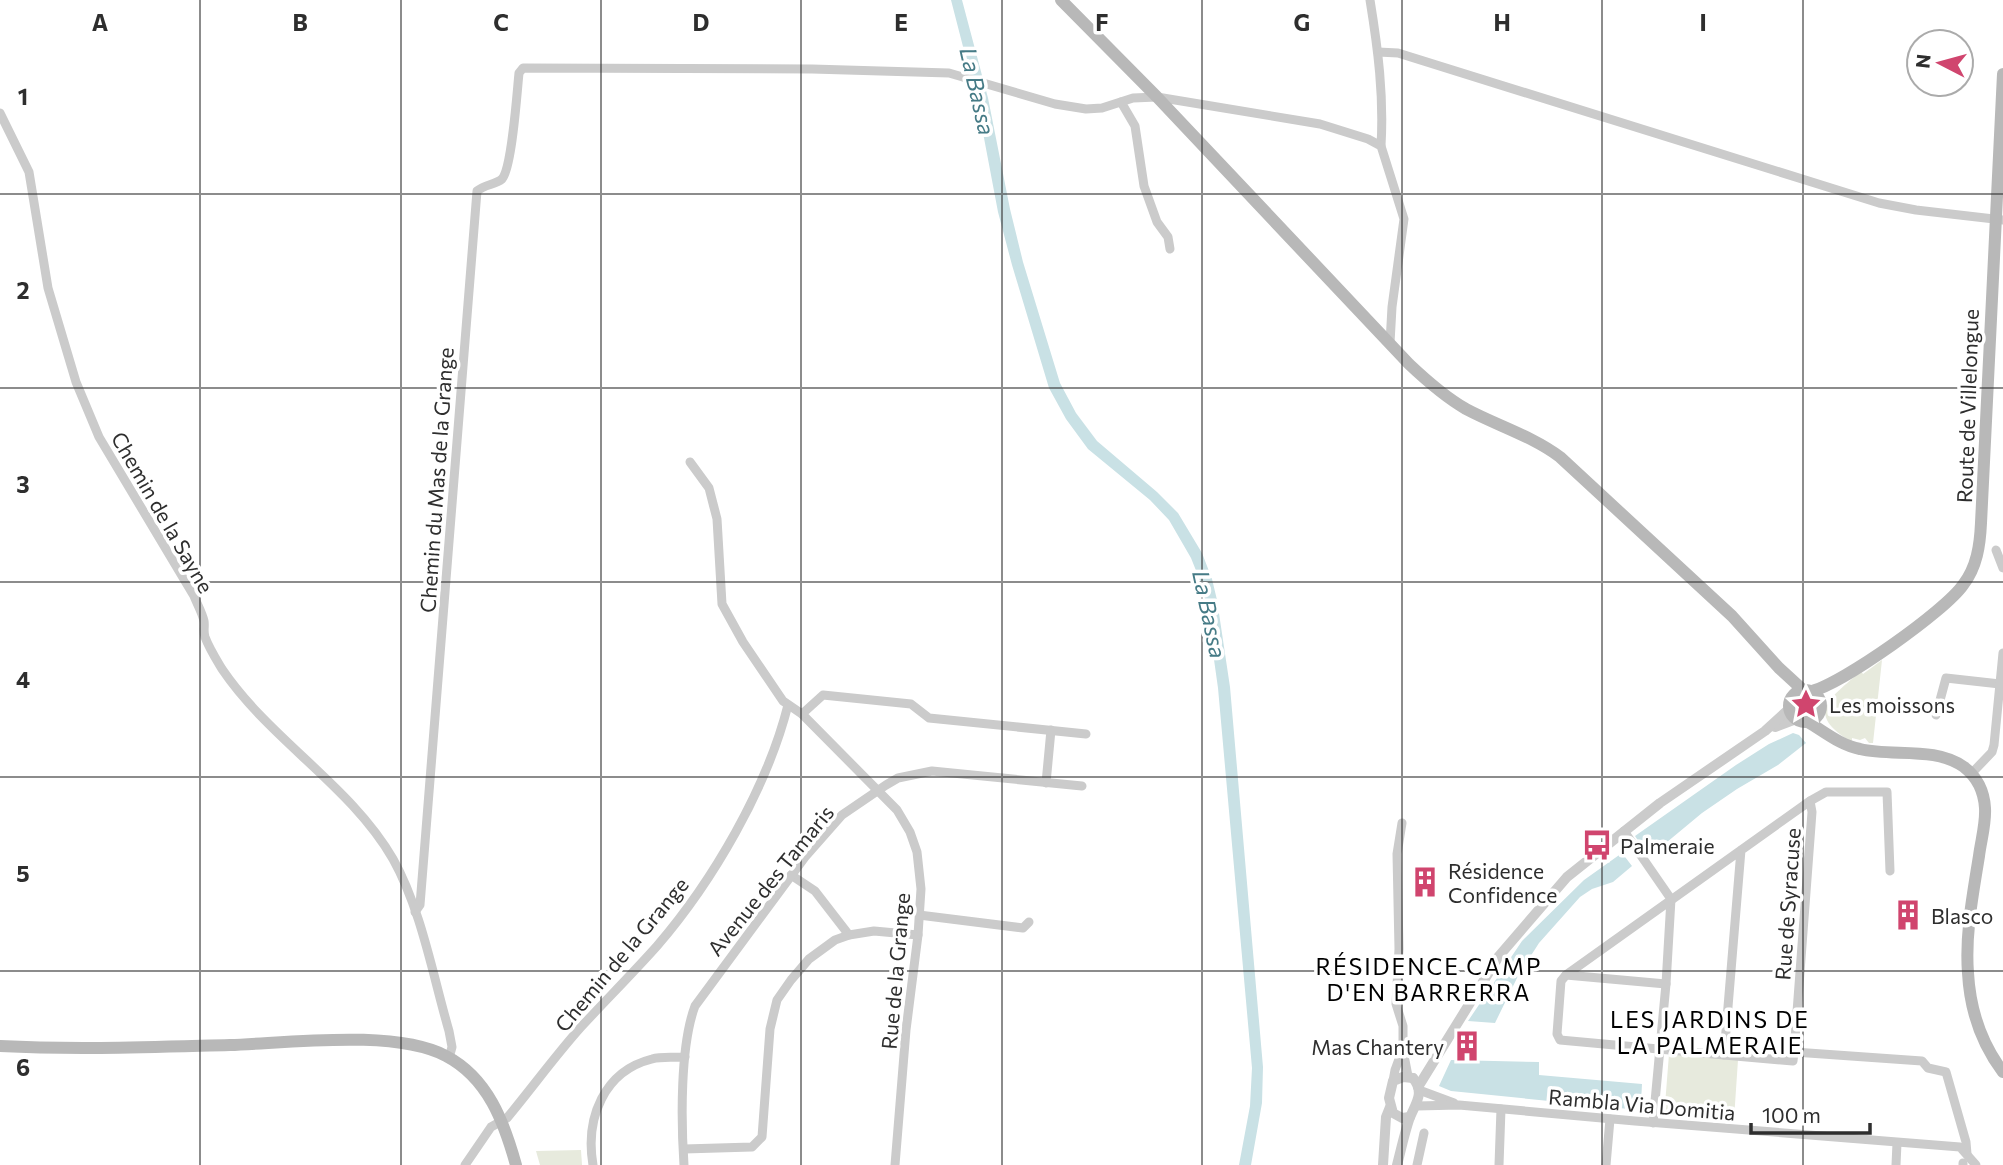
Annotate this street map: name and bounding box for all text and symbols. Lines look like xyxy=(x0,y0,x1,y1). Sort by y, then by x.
text: A xyxy=(92,8,109,36)
text: B xyxy=(292,8,308,36)
text: C xyxy=(493,8,509,36)
text: D xyxy=(693,8,710,36)
text: E xyxy=(894,8,908,36)
text: F xyxy=(1095,8,1109,36)
text: G xyxy=(1294,8,1310,36)
text: H xyxy=(1493,8,1511,36)
text: I xyxy=(1699,8,1707,36)
north arrow xyxy=(1905,28,1975,98)
water label: La Bassa xyxy=(954,44,1002,138)
text: N xyxy=(1910,53,1935,69)
text: 1 xyxy=(18,82,28,110)
text: 2 xyxy=(16,276,30,304)
street label: Route de Villelongue xyxy=(1951,309,1983,503)
street label: Chemin du Mas de la Grange xyxy=(414,346,458,614)
street label: Chemin de la Sayne xyxy=(107,427,219,597)
text: 3 xyxy=(16,470,30,498)
water label: La Bassa xyxy=(1187,567,1233,661)
text: 4 xyxy=(16,665,30,693)
place icon: Les moissons xyxy=(1789,687,1823,721)
place label: Les moissons xyxy=(1829,692,1955,717)
street label: Avenue des Tamaris xyxy=(702,800,838,960)
street label: Rue de Syracuse xyxy=(1769,827,1805,981)
bus stop icon: Palmeraie xyxy=(1580,828,1614,862)
place label: Palmeraie xyxy=(1620,833,1715,858)
place label: Résidence Confidence xyxy=(1448,858,1557,907)
text: 5 xyxy=(16,859,30,887)
building icon: Résidence Confidence xyxy=(1408,865,1442,899)
street label: Chemin de la Grange xyxy=(549,872,693,1036)
street label: Rue de la Grange xyxy=(876,892,914,1050)
building icon: Blasco xyxy=(1891,898,1925,932)
place label: Blasco xyxy=(1931,903,1993,928)
district label: RÉSIDENCE CAMP D'EN BARRERRA xyxy=(1316,952,1542,1006)
district label: LES JARDINS DE LA PALMERAIE xyxy=(1610,1005,1810,1059)
building icon: Mas Chantery xyxy=(1450,1029,1484,1063)
place label: Mas Chantery xyxy=(1311,1034,1444,1059)
text: 6 xyxy=(16,1053,30,1081)
street label: Rambla Via Domitia xyxy=(1547,1083,1737,1125)
scale bar xyxy=(1751,1092,1870,1136)
text: 100 m xyxy=(1762,1102,1821,1127)

